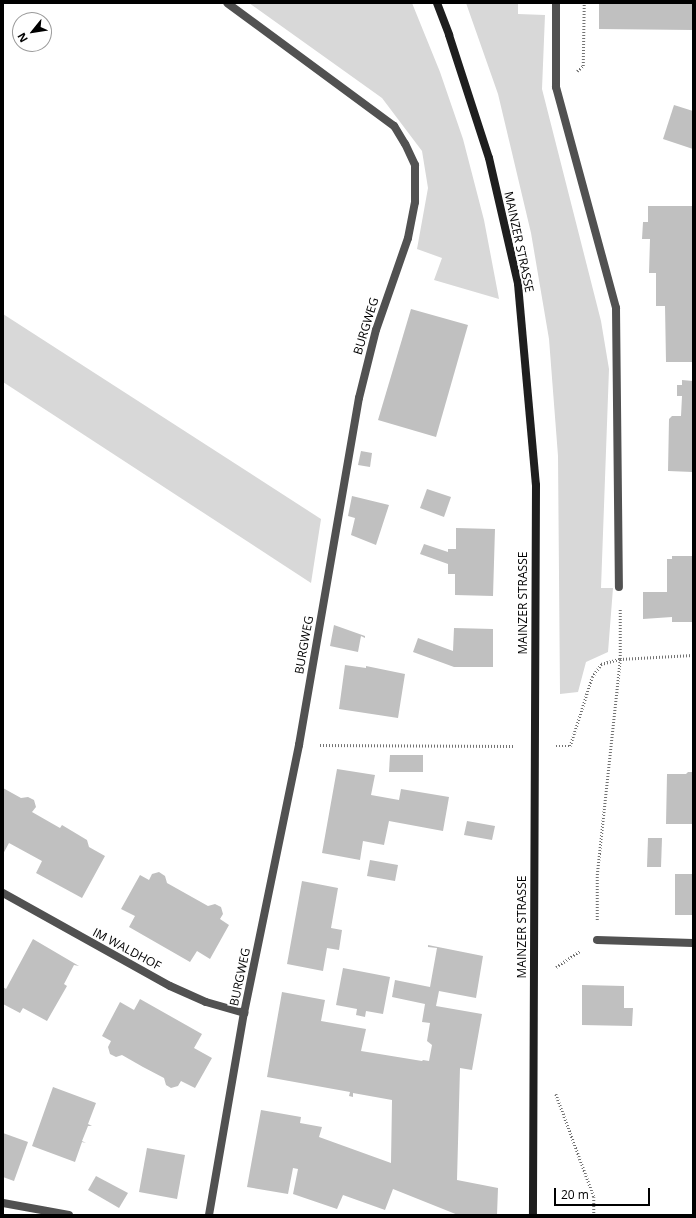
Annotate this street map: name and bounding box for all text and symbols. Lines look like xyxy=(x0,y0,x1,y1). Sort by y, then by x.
north arrow xyxy=(12,12,52,52)
text: N xyxy=(13,30,31,45)
street label: MAINZER STRASSE xyxy=(501,190,537,294)
street label: BURGWEG xyxy=(350,296,382,356)
street label: MAINZER STRASSE xyxy=(516,552,530,654)
street label: BURGWEG xyxy=(292,615,316,675)
street label: MAINZER STRASSE xyxy=(515,876,529,978)
street label: IM WALDHOF xyxy=(90,925,164,973)
street label: BURGWEG xyxy=(227,947,253,1007)
scale bar xyxy=(556,1180,652,1206)
text: 20 m xyxy=(561,1186,589,1203)

